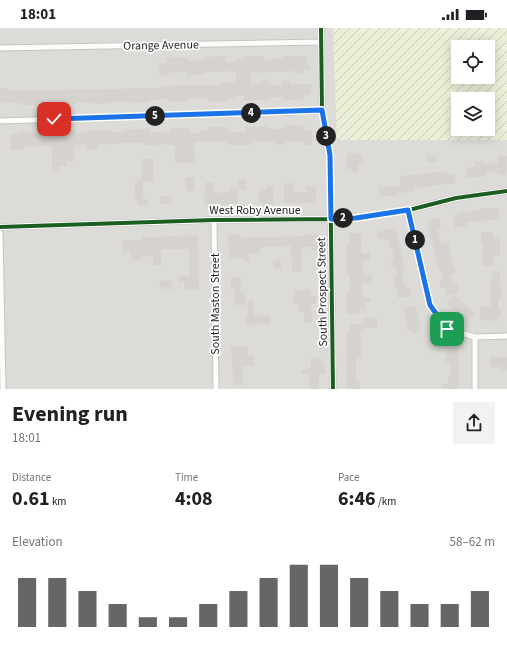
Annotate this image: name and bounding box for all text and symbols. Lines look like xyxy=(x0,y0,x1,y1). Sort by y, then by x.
text: 18:01 xyxy=(20,4,56,25)
street label: Orange Avenue xyxy=(123,36,199,55)
map controls xyxy=(451,40,495,136)
button: locate xyxy=(451,40,495,84)
button: layers xyxy=(451,92,495,136)
pin xyxy=(37,102,71,136)
pin: 4 xyxy=(241,103,261,123)
text: 4 xyxy=(248,105,254,120)
pin: 5 xyxy=(145,106,165,126)
icon: check xyxy=(43,108,65,130)
text: 5 xyxy=(152,108,158,123)
pin: 3 xyxy=(316,126,336,146)
text: 3 xyxy=(323,128,329,143)
street label: West Roby Avenue xyxy=(209,202,301,219)
pin: 2 xyxy=(333,208,353,228)
text: 2 xyxy=(340,210,346,225)
pin: 1 xyxy=(405,230,425,250)
text: 1 xyxy=(412,232,418,247)
street label: South Prospect Street xyxy=(313,237,332,347)
street label: South Maston Street xyxy=(207,253,224,355)
pin xyxy=(430,312,464,346)
icon: arrive xyxy=(436,318,458,340)
text: Evening run xyxy=(12,398,128,430)
button: share xyxy=(453,402,495,444)
text: 18:01 xyxy=(12,429,41,447)
text: Distance xyxy=(12,470,51,485)
text: Time xyxy=(175,470,198,485)
text: Pace xyxy=(338,470,360,485)
text: 0.61 xyxy=(12,485,50,513)
text: 4:08 xyxy=(175,485,213,513)
text: 6:46 xyxy=(338,485,376,513)
text: km xyxy=(50,494,66,509)
text: /km xyxy=(376,494,396,509)
text: Elevation xyxy=(12,533,63,551)
text: 58–62 m xyxy=(450,533,495,551)

